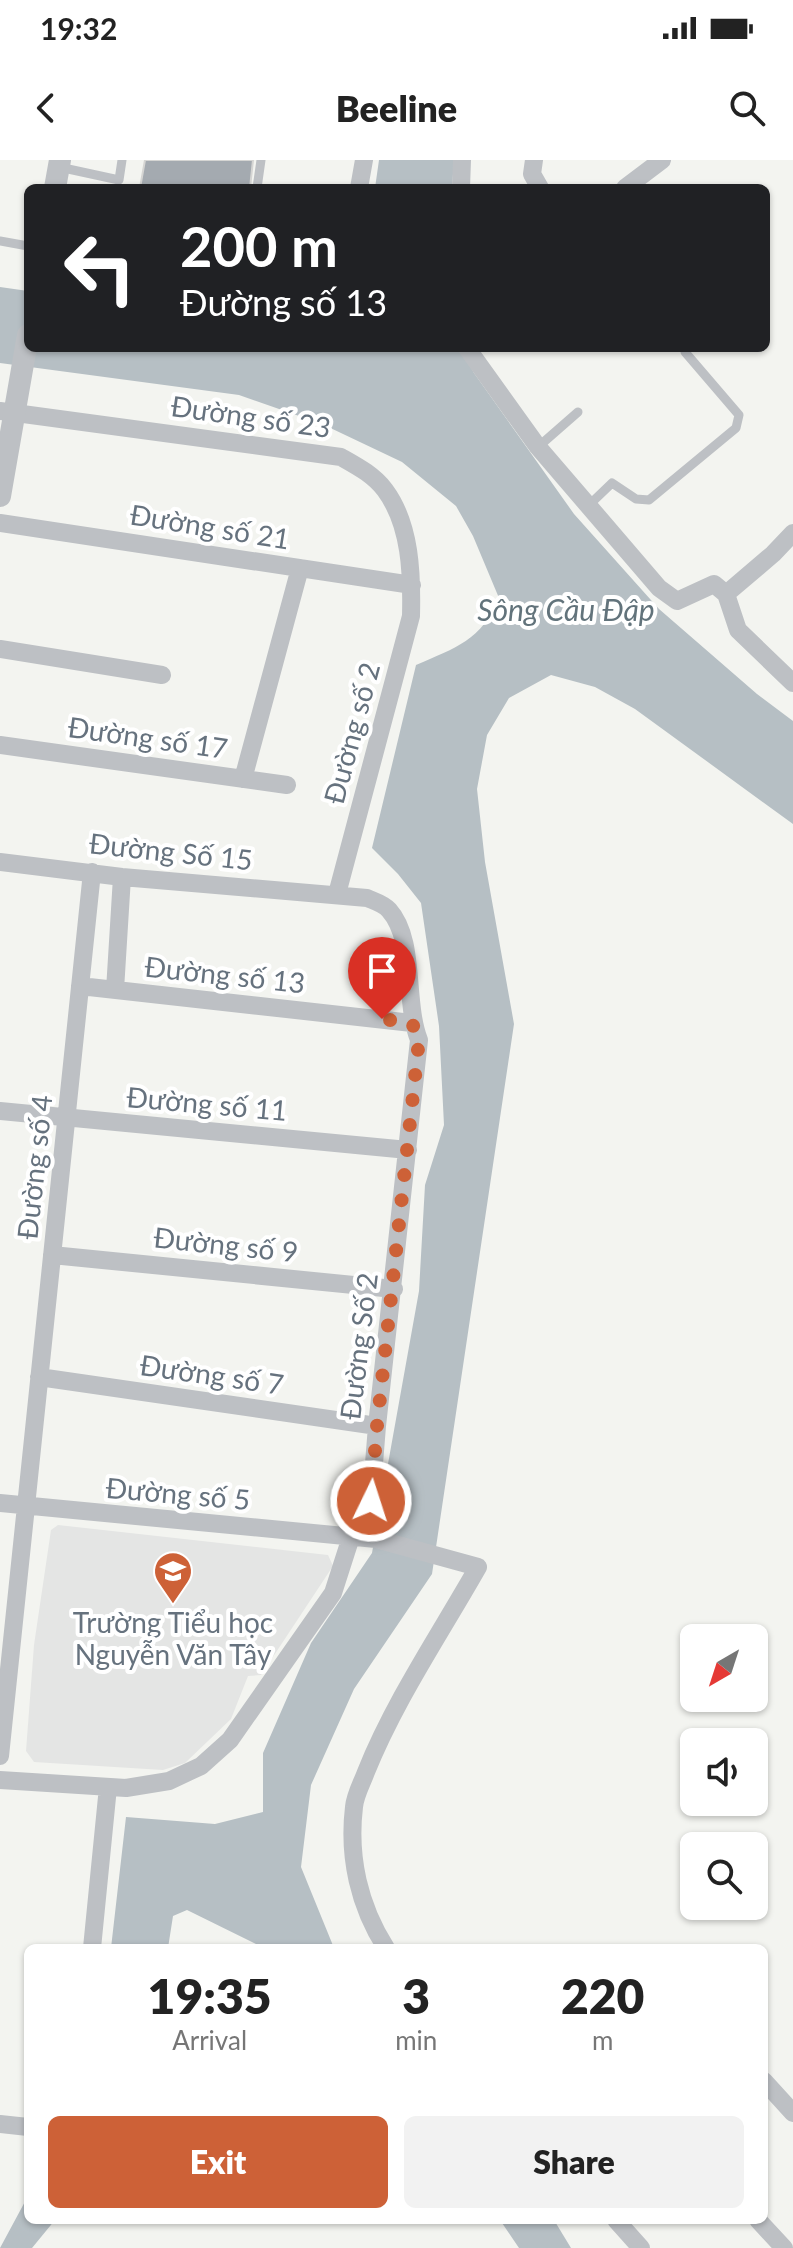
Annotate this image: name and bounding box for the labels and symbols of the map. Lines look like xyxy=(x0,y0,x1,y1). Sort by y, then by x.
street label: Đường số 23 xyxy=(169,388,333,444)
street label: Đường số 21 xyxy=(128,497,292,555)
water label: Sông Cầu Đập xyxy=(477,591,655,627)
street label: Đường số 2 xyxy=(316,659,386,807)
street label: Đường số 17 xyxy=(66,709,230,765)
street label: Đường Số 15 xyxy=(88,826,254,876)
pin xyxy=(348,937,416,1019)
street label: Đường số 13 xyxy=(143,949,307,999)
street label: Đường số 11 xyxy=(125,1079,289,1127)
street label: Đường số 4 xyxy=(10,1093,58,1241)
street label: Đường số 9 xyxy=(152,1220,300,1268)
street label: Đường Số 2 xyxy=(332,1271,384,1421)
street label: Đường số 7 xyxy=(138,1347,286,1401)
position arrow xyxy=(329,1459,413,1543)
street label: Đường số 5 xyxy=(104,1470,252,1516)
school or university icon: Trường Tiểu học Nguyễn Văn Tây xyxy=(152,1550,194,1605)
place label: Trường Tiểu học Nguyễn Văn Tây xyxy=(73,1605,273,1671)
north arrow xyxy=(680,1624,768,1712)

